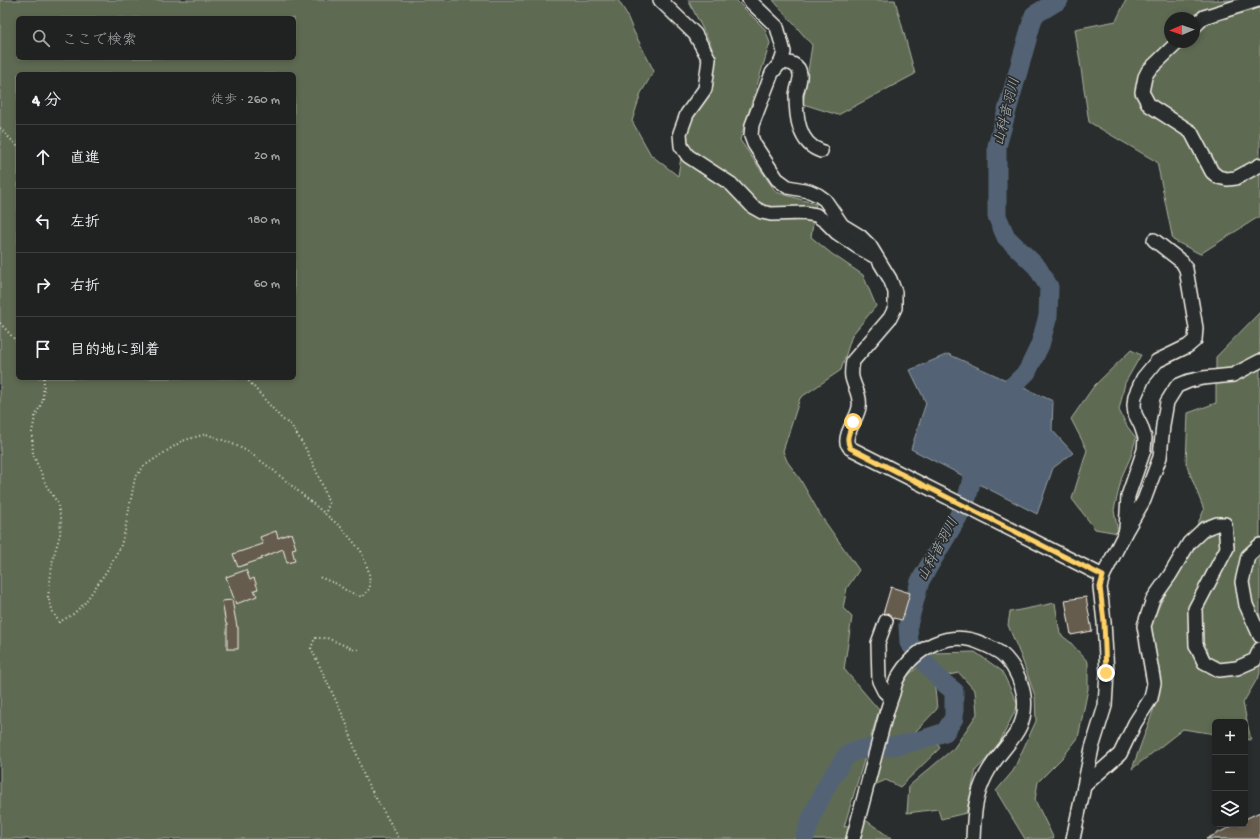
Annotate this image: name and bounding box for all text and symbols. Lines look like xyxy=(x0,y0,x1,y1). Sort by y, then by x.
north arrow xyxy=(1164,12,1200,48)
search box xyxy=(16,16,296,60)
icon: search xyxy=(30,27,52,49)
text: ここで検索 xyxy=(62,32,137,50)
water label: 山科音羽川 xyxy=(990,76,1025,148)
text: 4 分 xyxy=(32,92,61,112)
text: 徒歩 · 260 m xyxy=(211,93,280,108)
icon: ahead xyxy=(32,146,54,168)
text: 20 m xyxy=(254,149,280,164)
text: 直進 xyxy=(70,150,100,168)
icon: left xyxy=(32,210,54,232)
text: 180 m xyxy=(248,213,280,228)
text: 左折 xyxy=(70,214,100,232)
icon: right xyxy=(32,274,54,296)
text: 60 m xyxy=(254,277,280,292)
text: 右折 xyxy=(70,278,100,296)
icon: arrive xyxy=(32,338,54,360)
text: 目的地に到着 xyxy=(70,342,160,360)
route start xyxy=(844,413,862,431)
water label: 山科音羽川 xyxy=(914,515,963,585)
route end xyxy=(1097,664,1115,682)
map controls xyxy=(1212,719,1248,827)
button: + xyxy=(1212,719,1248,755)
button: − xyxy=(1212,755,1248,791)
button: layers xyxy=(1212,791,1248,827)

